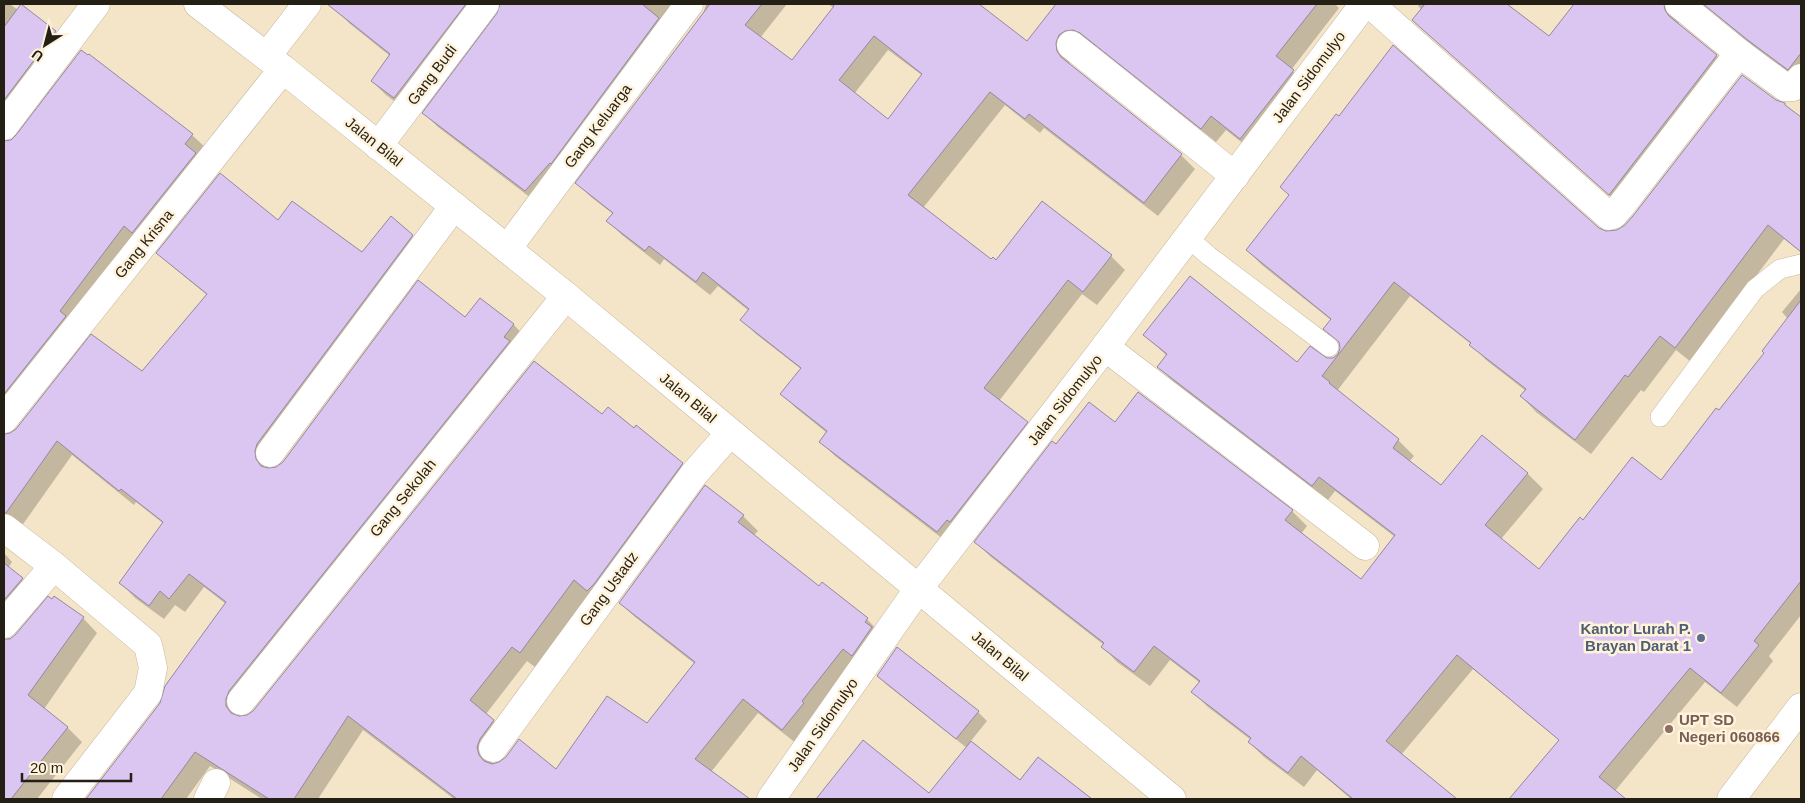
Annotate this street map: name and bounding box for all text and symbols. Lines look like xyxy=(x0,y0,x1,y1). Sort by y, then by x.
north arrow xyxy=(20,20,70,70)
street label: Jalan Sidomulyo xyxy=(1269,28,1349,126)
street label: Gang Budi xyxy=(403,41,460,108)
text: U xyxy=(29,46,46,65)
street label: Gang Keluarga xyxy=(560,80,635,171)
street label: Jalan Bilal xyxy=(342,113,406,170)
street label: Gang Krisna xyxy=(111,205,177,281)
street label: Jalan Sidomulyo xyxy=(1024,351,1105,448)
street label: Jalan Bilal xyxy=(657,369,720,426)
street label: Gang Sekolah xyxy=(366,455,439,540)
street label: Gang Ustadz xyxy=(576,548,641,629)
place label: Kantor Lurah P. Brayan Darat 1 xyxy=(1580,620,1691,654)
street label: Jalan Bilal xyxy=(969,627,1032,684)
marker: Kantor Lurah P. Brayan Darat 1 xyxy=(1695,632,1707,644)
street label: Jalan Sidomulyo xyxy=(784,675,861,775)
place label: UPT SD Negeri 060866 xyxy=(1679,711,1780,745)
marker: UPT SD Negeri 060866 xyxy=(1663,723,1675,735)
scale bar xyxy=(22,750,131,782)
text: 20 m xyxy=(30,759,63,776)

